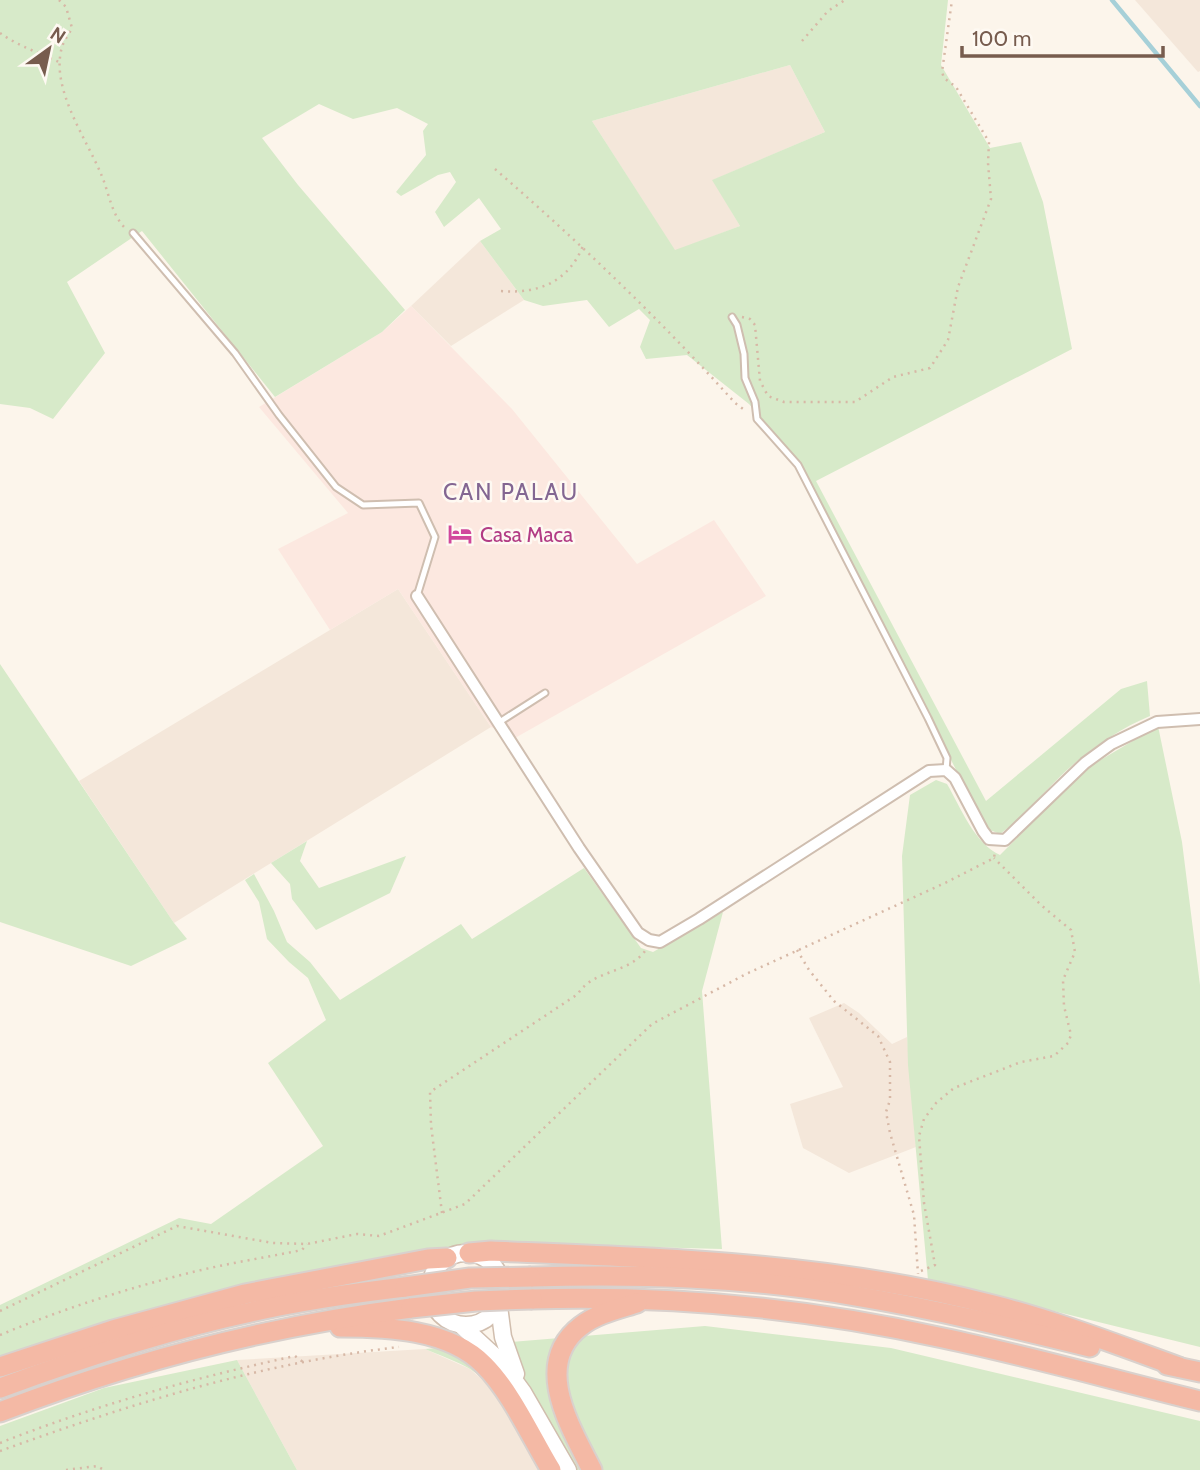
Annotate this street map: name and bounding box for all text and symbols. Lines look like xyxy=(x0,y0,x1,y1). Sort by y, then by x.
north arrow xyxy=(14,14,84,84)
scale bar xyxy=(962,14,1163,58)
text: N xyxy=(46,22,70,48)
text: 100 m xyxy=(972,26,1031,51)
district label: CAN PALAU xyxy=(443,478,579,506)
hotel icon: Casa Maca xyxy=(446,520,474,548)
place label: Casa Maca xyxy=(480,522,573,547)

